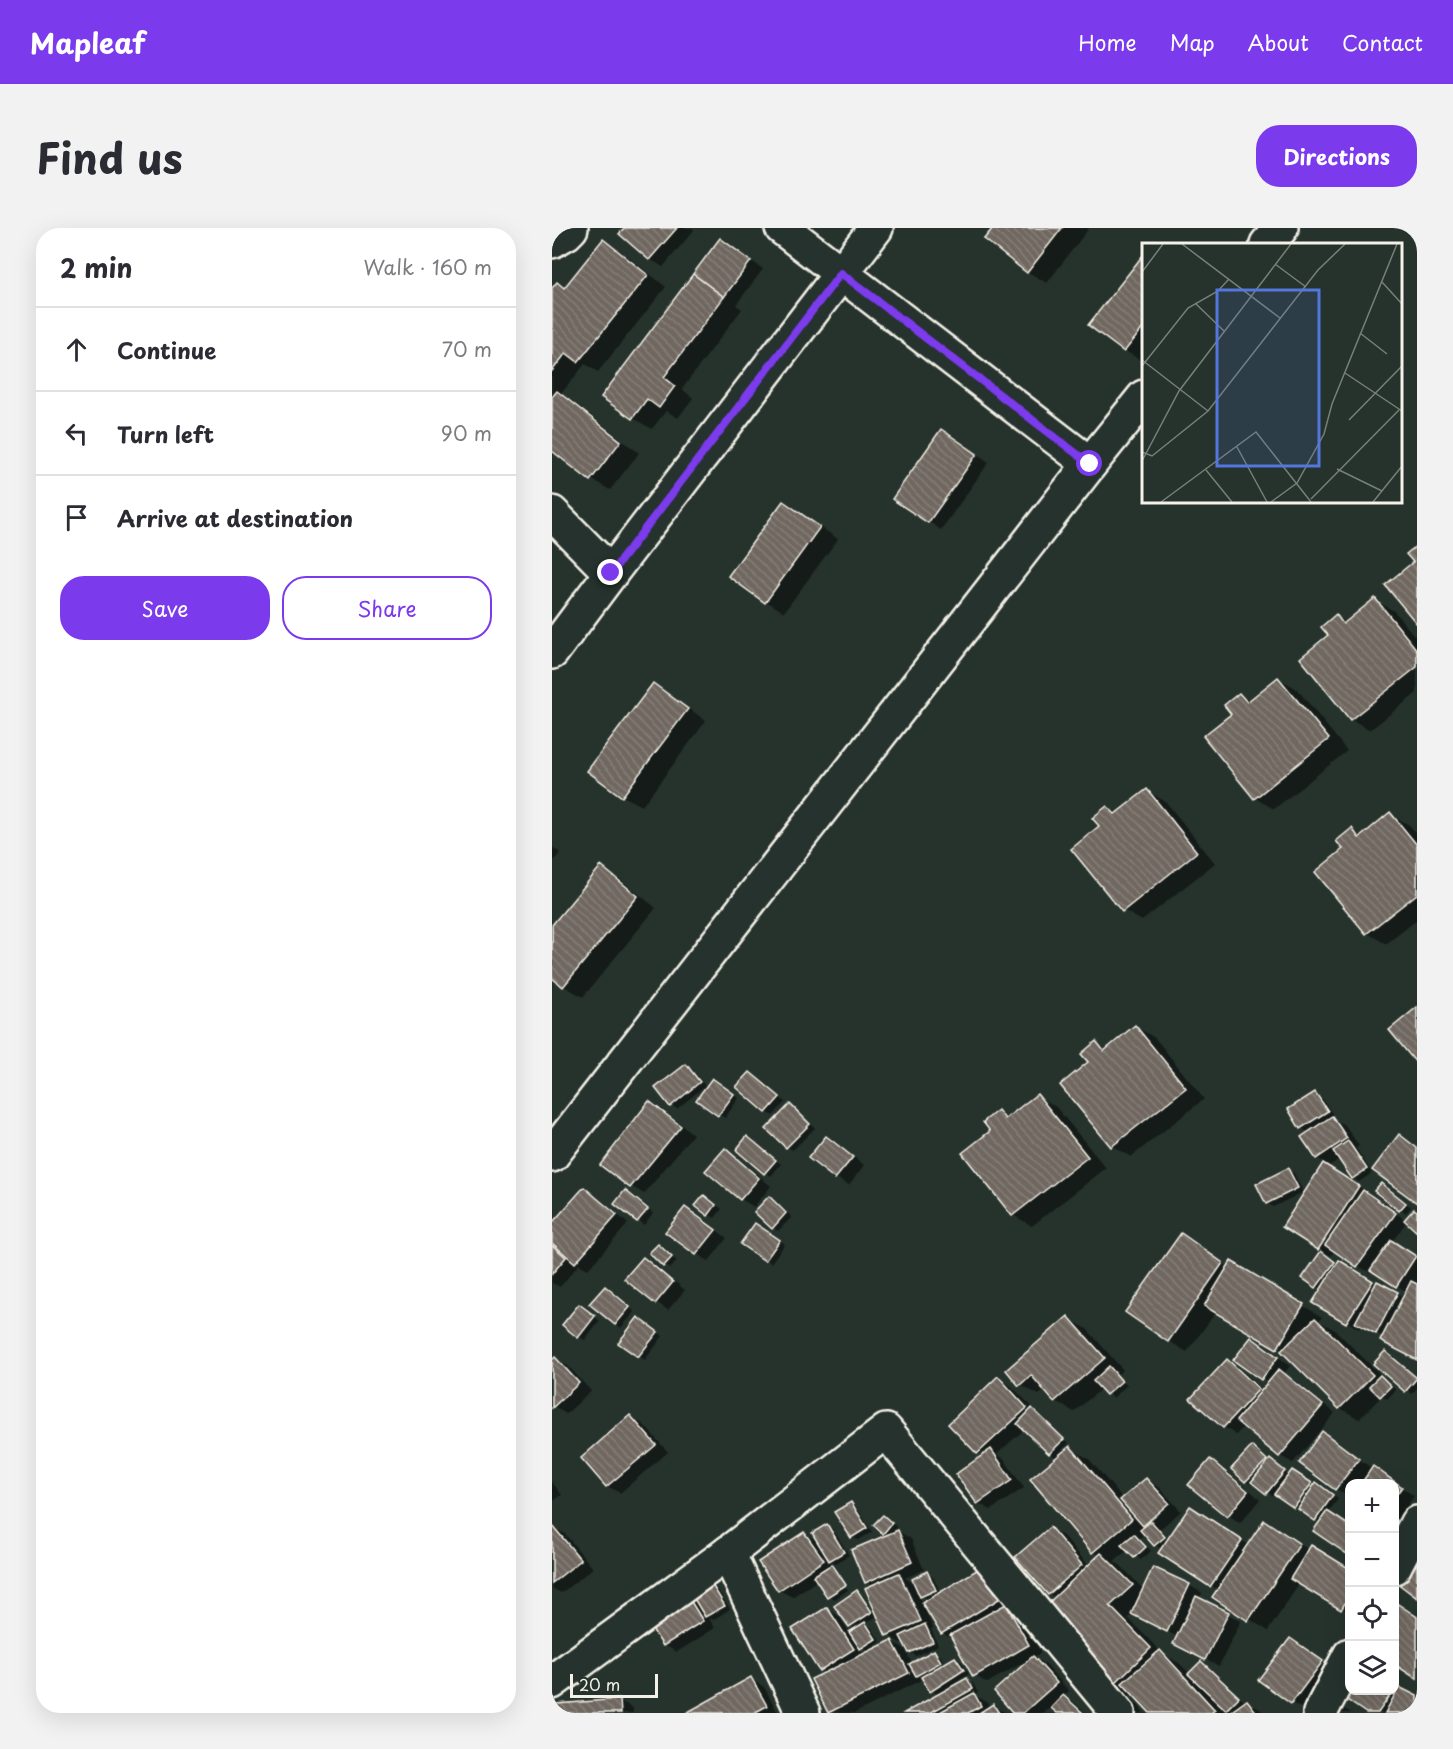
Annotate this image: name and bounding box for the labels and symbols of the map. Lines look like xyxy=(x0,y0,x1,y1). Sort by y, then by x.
inset map xyxy=(1142,243,1402,502)
route start xyxy=(1076,450,1102,476)
route end xyxy=(597,559,623,585)
scale bar xyxy=(570,1671,658,1698)

